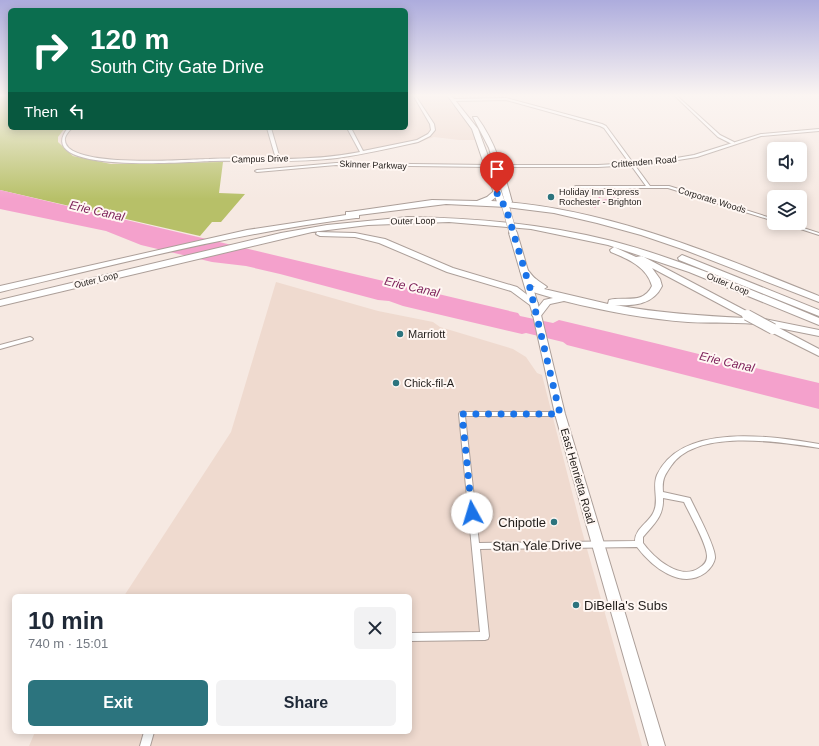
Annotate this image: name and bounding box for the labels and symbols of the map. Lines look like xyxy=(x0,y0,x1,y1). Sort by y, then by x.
pin xyxy=(480,152,514,193)
street label: Campus Drive xyxy=(231,154,289,164)
street label: Crittenden Road xyxy=(611,154,677,170)
street label: Skinner Parkway xyxy=(339,159,407,171)
street label: Corporate Woods xyxy=(677,185,748,215)
place label: Holiday Inn Express Rochester - Brighton xyxy=(559,187,642,207)
marker: Holiday Inn Express Rochester - Brighton xyxy=(546,192,556,202)
water label: Erie Canal xyxy=(68,198,126,224)
street label: Outer Loop xyxy=(390,216,436,226)
street label: Outer Loop xyxy=(73,270,119,290)
street label: Outer Loop xyxy=(705,271,751,297)
water label: Erie Canal xyxy=(383,274,441,300)
place label: Marriott xyxy=(408,328,445,340)
marker: Marriott xyxy=(395,329,405,339)
water label: Erie Canal xyxy=(698,349,756,375)
place label: Chick-fil-A xyxy=(404,377,455,389)
marker: Chick-fil-A xyxy=(391,378,401,388)
street label: East Henrietta Road xyxy=(559,427,597,525)
position arrow xyxy=(451,492,493,534)
place label: Chipotle xyxy=(498,515,546,530)
marker: Chipotle xyxy=(549,517,559,527)
street label: Stan Yale Drive xyxy=(492,537,582,554)
place label: DiBella's Subs xyxy=(584,598,668,613)
marker: DiBella's Subs xyxy=(571,600,581,610)

